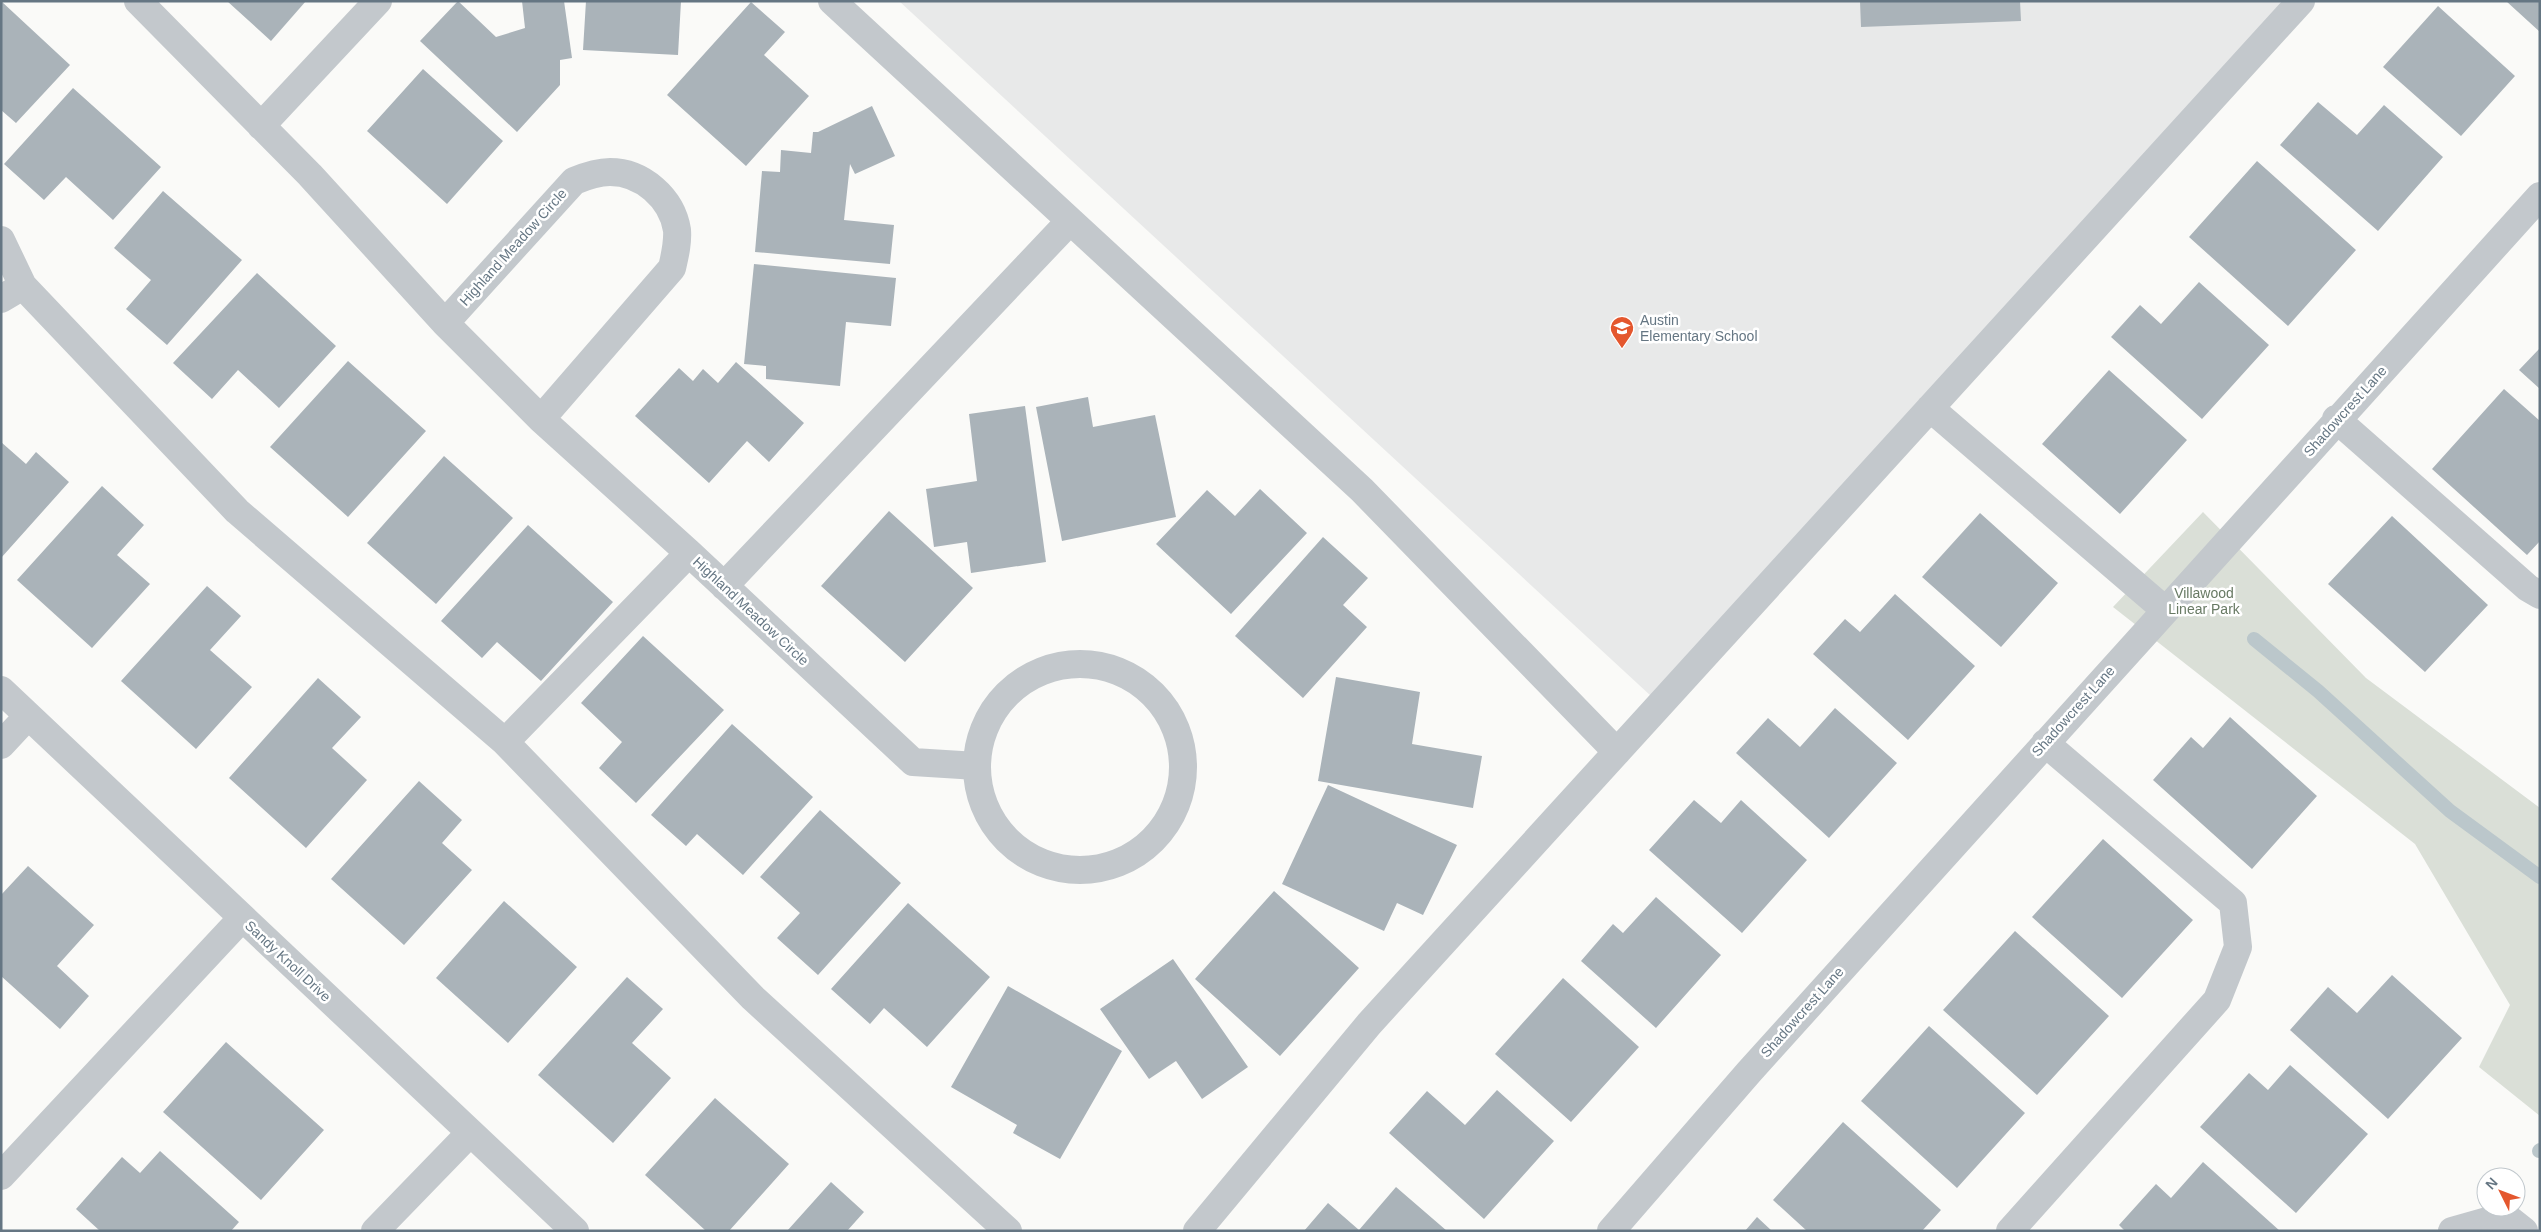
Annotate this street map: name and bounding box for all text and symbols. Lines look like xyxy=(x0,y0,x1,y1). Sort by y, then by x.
street label: Highland Meadow Circle xyxy=(456,185,570,309)
place label: Austin Elementary School xyxy=(1640,312,1758,344)
school or university icon: Austin Elementary School xyxy=(1609,315,1635,349)
street label: Shadowcrest Lane xyxy=(2300,362,2390,459)
street label: Highland Meadow Circle xyxy=(690,553,812,669)
park label: Villawood Linear Park xyxy=(2168,585,2241,617)
street label: Shadowcrest Lane xyxy=(2028,662,2118,759)
street label: Sandy Knoll Drive xyxy=(242,917,334,1005)
street label: Shadowcrest Lane xyxy=(1757,963,1847,1060)
north arrow xyxy=(2476,1167,2526,1217)
text: N xyxy=(2482,1174,2501,1192)

